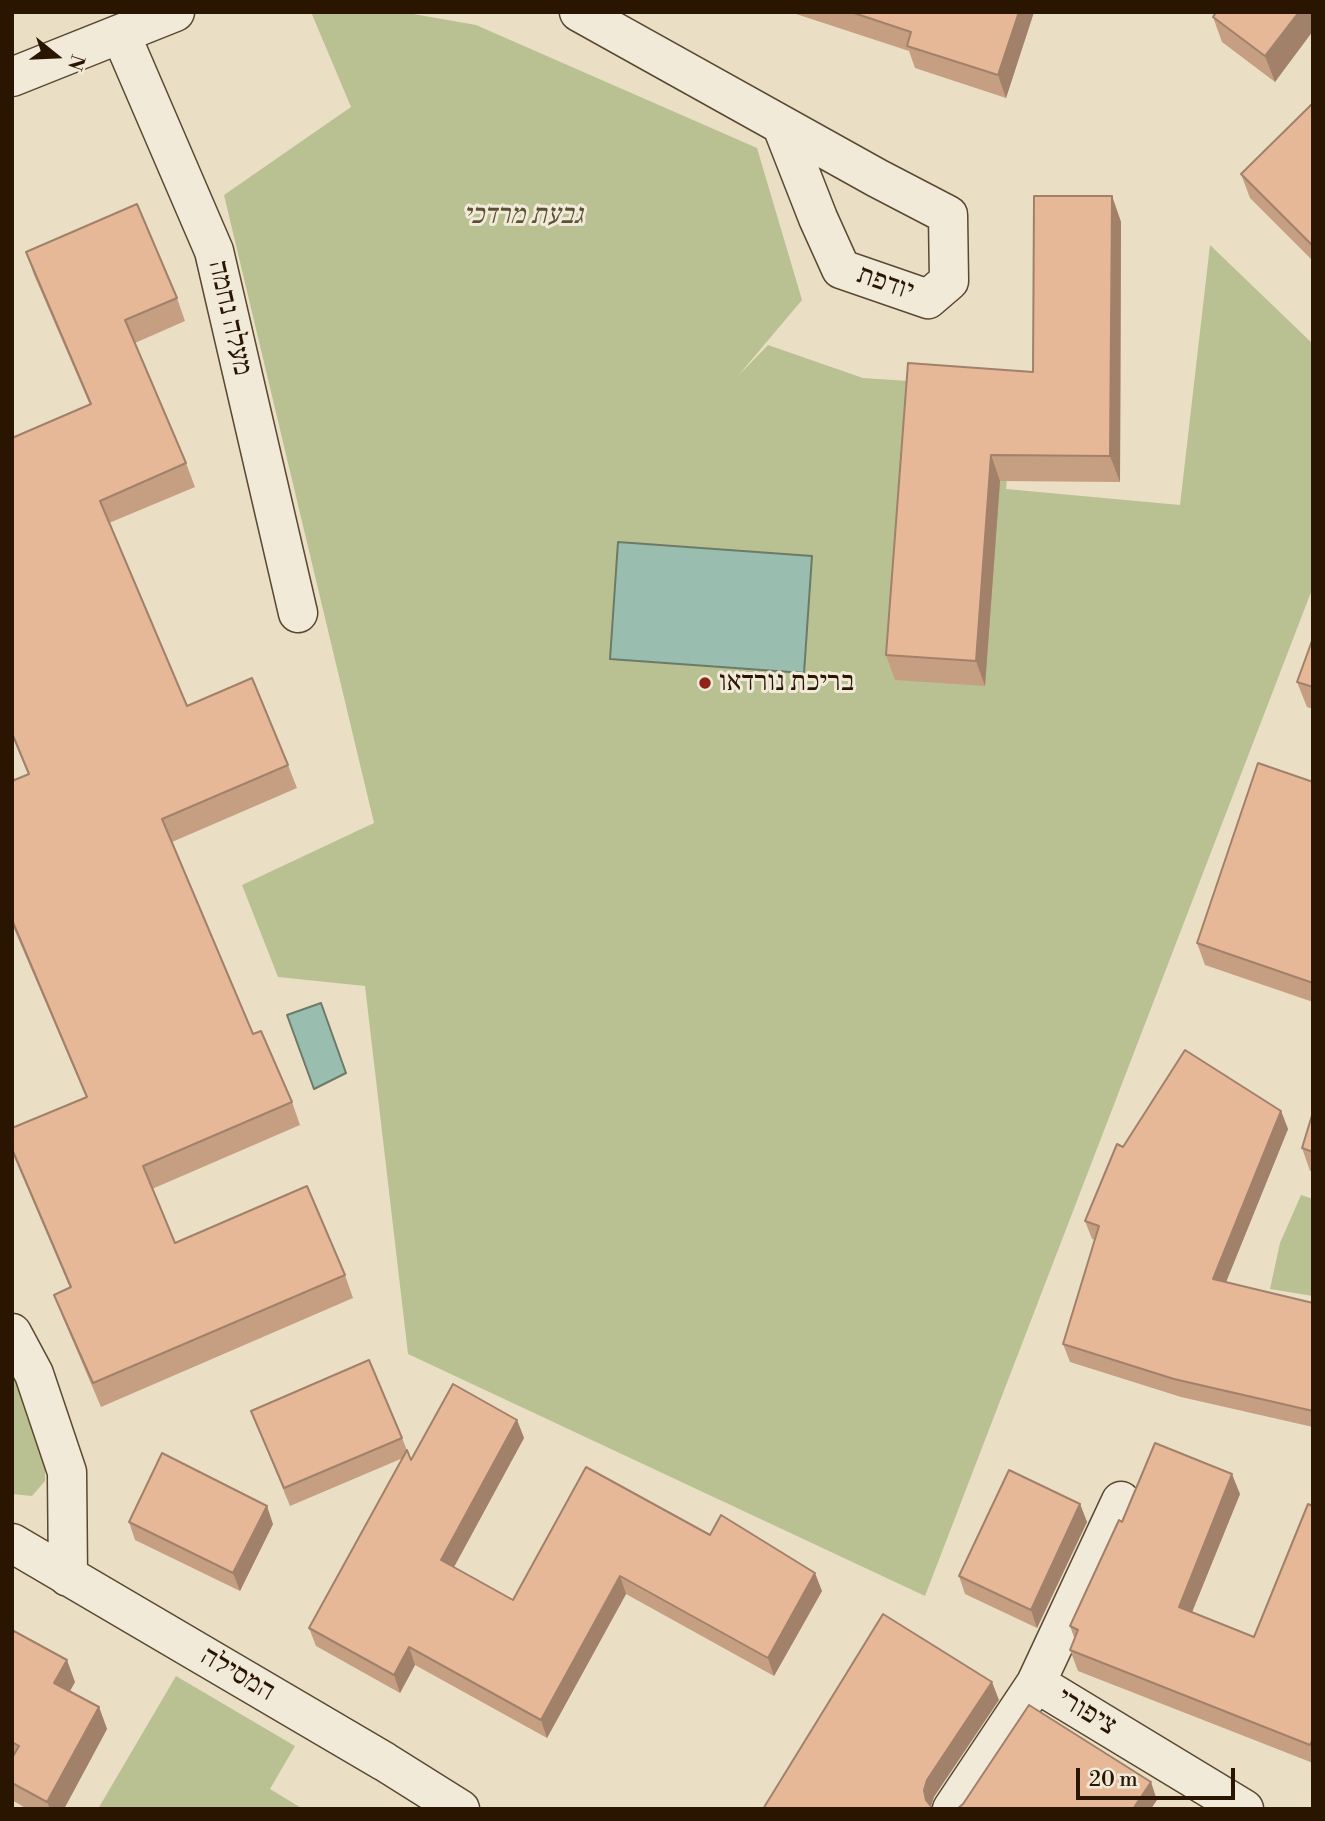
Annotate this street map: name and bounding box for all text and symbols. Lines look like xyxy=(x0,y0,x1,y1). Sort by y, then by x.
north arrow xyxy=(21,21,91,91)
text: N xyxy=(62,52,90,73)
park label: גבעת מרדכי xyxy=(463,199,583,233)
street label: מעלה נחמה xyxy=(199,257,259,379)
street label: יודפת xyxy=(852,259,918,309)
place label: בריכת נורדאו xyxy=(719,666,854,700)
marker: בריכת נורדאו xyxy=(697,675,713,691)
street label: המסילה xyxy=(194,1640,280,1710)
street label: ציפורי xyxy=(1050,1682,1122,1744)
scale bar xyxy=(1080,1755,1239,1799)
text: 20 m xyxy=(1089,1767,1138,1793)

